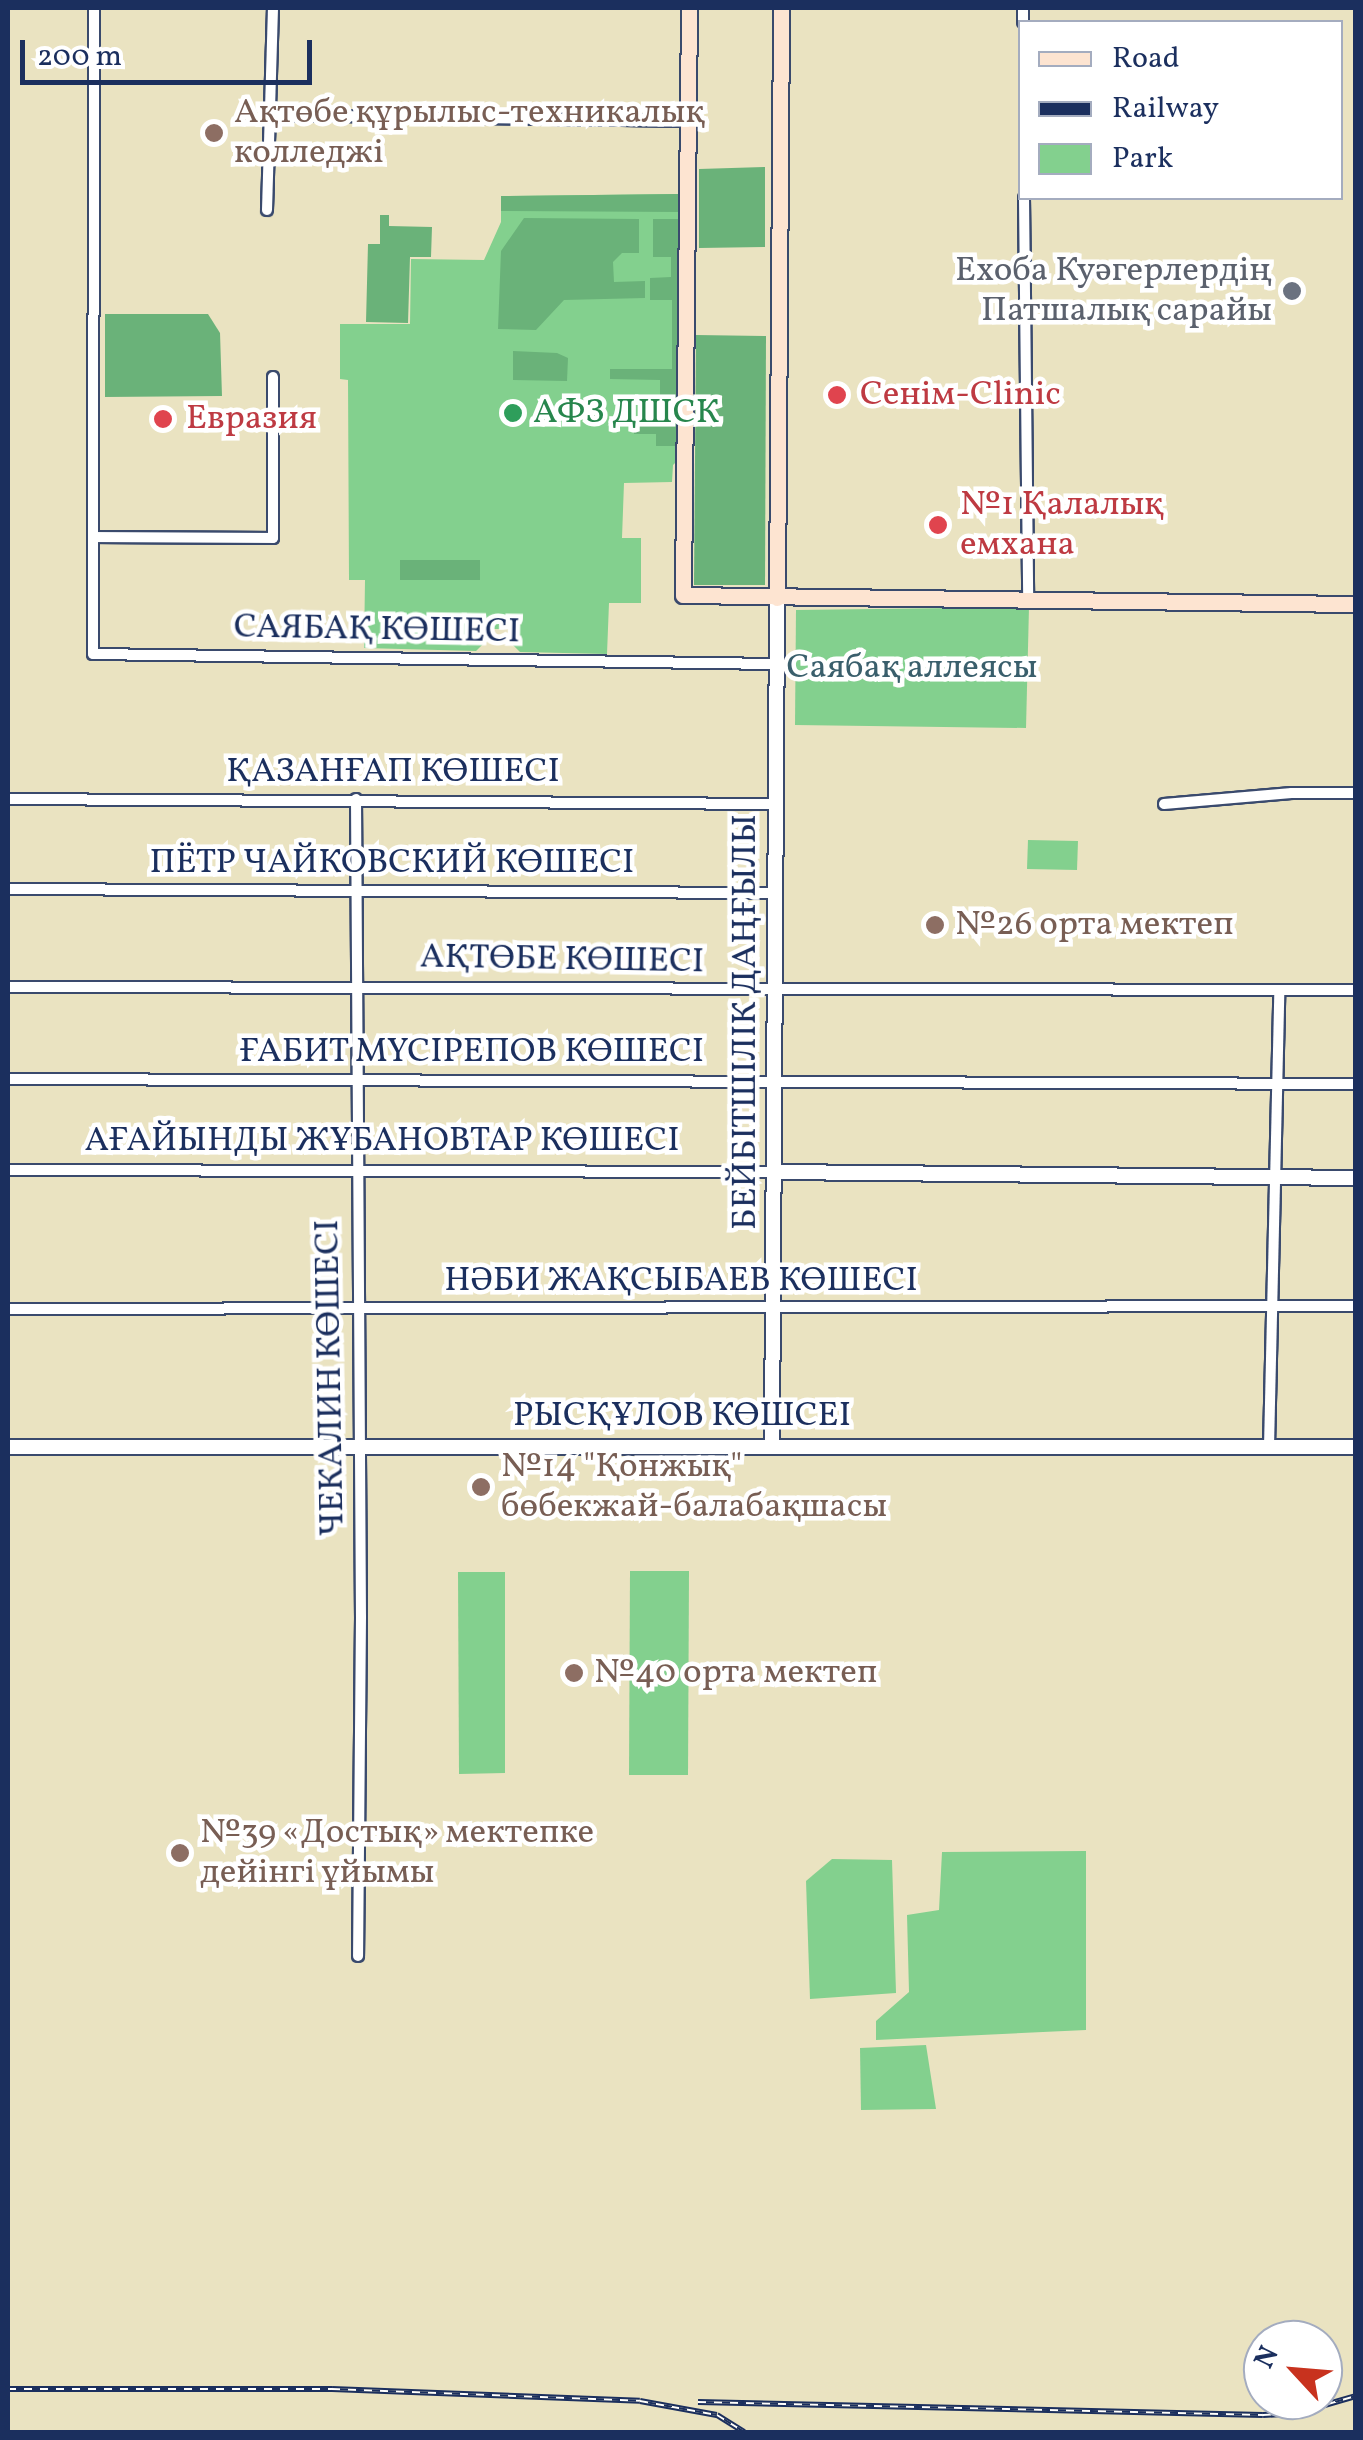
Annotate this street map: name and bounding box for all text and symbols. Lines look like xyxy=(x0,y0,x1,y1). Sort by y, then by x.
scale bar xyxy=(25,20,318,82)
legend xyxy=(1018,20,1343,200)
text: 200 m xyxy=(37,36,122,78)
text: Road xyxy=(1112,38,1180,80)
text: Railway xyxy=(1112,88,1219,130)
place label: Ақтөбе құрылыс-техникалық колледжі xyxy=(234,92,704,174)
marker: Ақтөбе құрылыс-техникалық колледжі xyxy=(203,122,225,144)
text: Park xyxy=(1112,138,1173,180)
place label: Ехоба Куәгерлердің Патшалық сарайы xyxy=(955,250,1272,332)
marker: Ехоба Куәгерлердің Патшалық сарайы xyxy=(1281,280,1303,302)
place label: Сенім-Clinic xyxy=(860,374,1061,416)
marker: Сенім-Clinic xyxy=(824,382,850,408)
place label: АФЗ ДШСК xyxy=(533,392,719,434)
place label: Евразия xyxy=(186,398,317,440)
marker: АФЗ ДШСК xyxy=(502,402,524,424)
marker: Евразия xyxy=(150,406,176,432)
place label: №1 Қалалық емхана xyxy=(960,484,1163,566)
marker: №1 Қалалық емхана xyxy=(925,512,951,538)
street label: САЯБАҚ КӨШЕСІ xyxy=(233,607,521,653)
park label: Саябақ аллеясы xyxy=(787,647,1037,689)
street label: ҚАЗАНҒАП КӨШЕСІ xyxy=(226,751,560,793)
street label: БЕЙБІТШІЛІК ДАҢҒЫЛЫ xyxy=(725,814,767,1230)
street label: ПЁТР ЧАЙКОВСКИЙ КӨШЕСІ xyxy=(150,842,634,884)
place label: №26 орта мектеп xyxy=(955,904,1234,946)
marker: №26 орта мектеп xyxy=(924,914,946,936)
street label: АҚТӨБЕ КӨШЕСІ xyxy=(419,937,705,983)
street label: ҒАБИТ МҮСІРЕПОВ КӨШЕСІ xyxy=(239,1031,705,1073)
street label: АҒАЙЫНДЫ ЖҰБАНОВТАР КӨШЕСІ xyxy=(84,1120,680,1162)
street label: ЧЕКАЛИН КӨШЕСІ xyxy=(307,1219,355,1537)
street label: НӘБИ ЖАҚСЫБАЕВ КӨШЕСІ xyxy=(444,1260,918,1302)
street label: РЫСҚҰЛОВ КӨШСЕІ xyxy=(513,1395,851,1437)
place label: №14 "Қонжық" бөбекжай-балабақшасы xyxy=(501,1446,887,1528)
marker: №14 "Қонжық" бөбекжай-балабақшасы xyxy=(470,1476,492,1498)
place label: №40 орта мектеп xyxy=(594,1652,877,1694)
marker: №40 орта мектеп xyxy=(563,1662,585,1684)
place label: №39 «Достық» мектепке дейінгі ұйымы xyxy=(200,1812,595,1894)
marker: №39 «Достық» мектепке дейінгі ұйымы xyxy=(169,1842,191,1864)
north arrow xyxy=(1243,2320,1343,2420)
text: N xyxy=(1245,2340,1289,2375)

